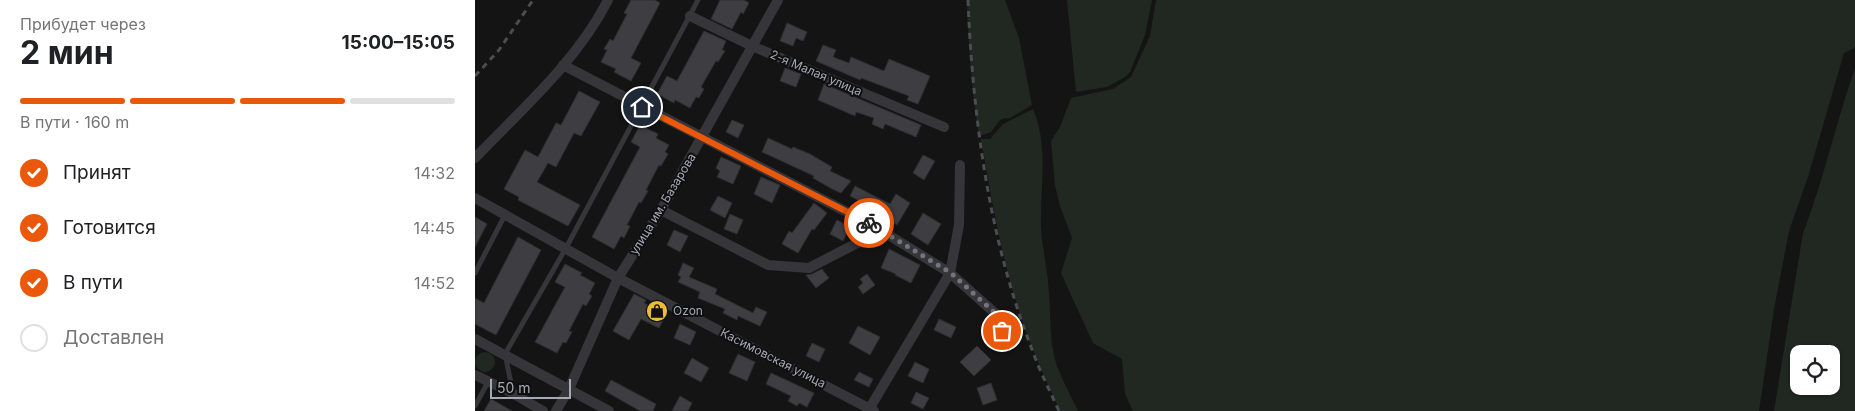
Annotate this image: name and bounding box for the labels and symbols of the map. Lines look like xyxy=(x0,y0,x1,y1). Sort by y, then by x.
street label: 2-я Малая улица xyxy=(768,46,864,99)
pin xyxy=(621,86,663,128)
street label: улица им. Базарова xyxy=(626,150,699,257)
courier xyxy=(844,198,894,248)
shop icon: Ozon xyxy=(645,299,669,323)
place label: Ozon xyxy=(673,303,703,318)
pin xyxy=(981,310,1023,352)
street label: Касимовская улица xyxy=(718,324,828,391)
scale bar xyxy=(490,376,571,399)

